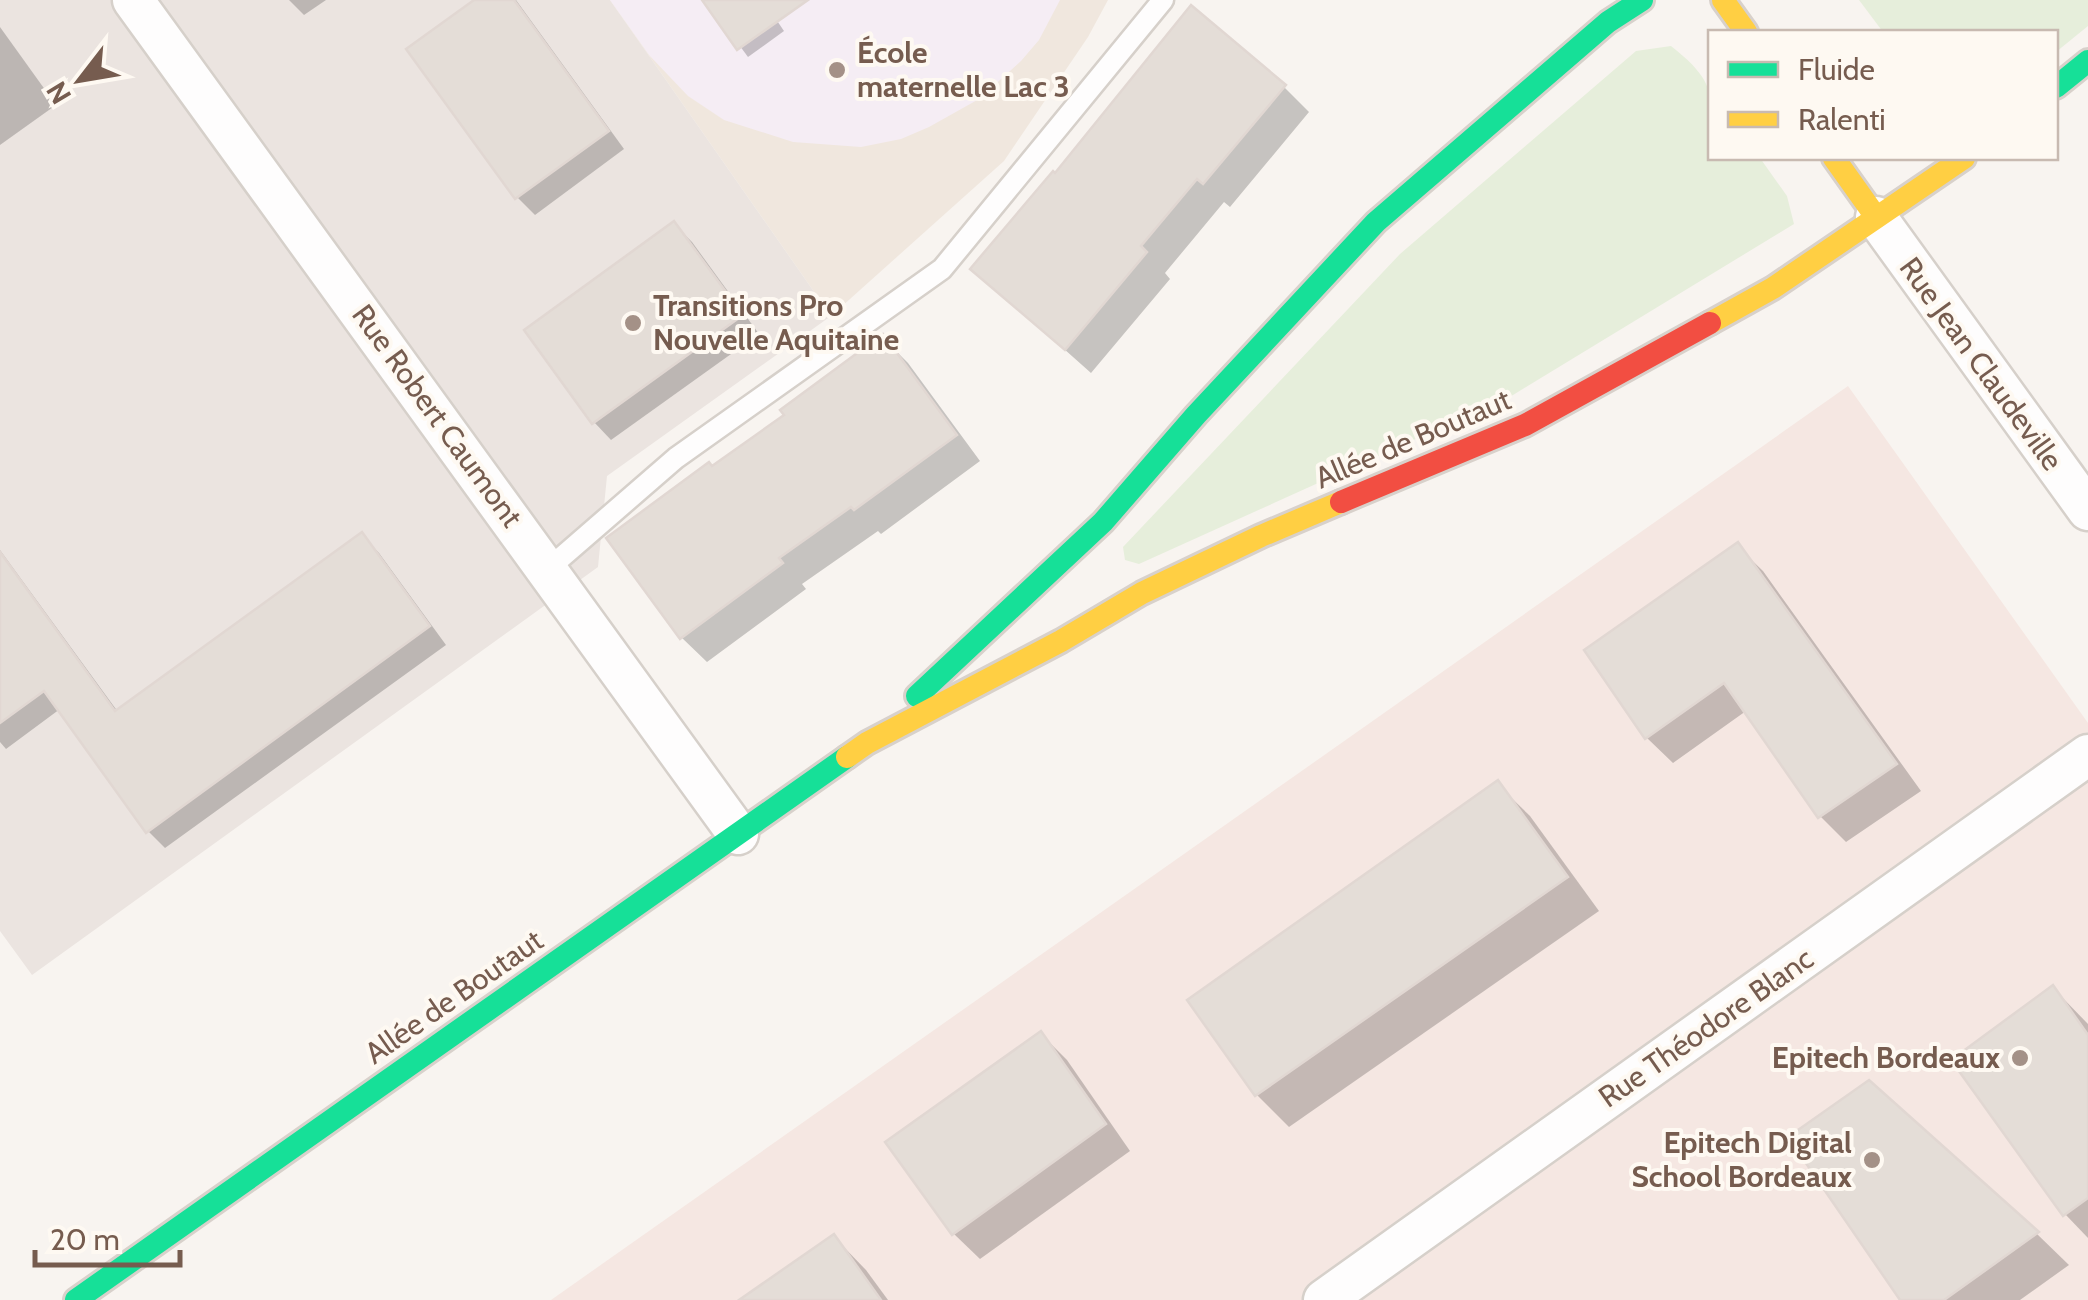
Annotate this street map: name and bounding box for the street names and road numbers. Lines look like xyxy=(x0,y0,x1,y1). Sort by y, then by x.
street label: Rue Jean Claudeville xyxy=(1892,250,2071,477)
street label: Rue Robert Caumont xyxy=(344,297,531,534)
street label: Allée de Boutaut xyxy=(1309,381,1516,496)
street label: Allée de Boutaut xyxy=(358,922,550,1072)
street label: Rue Théodore Blanc xyxy=(1591,940,1820,1115)

